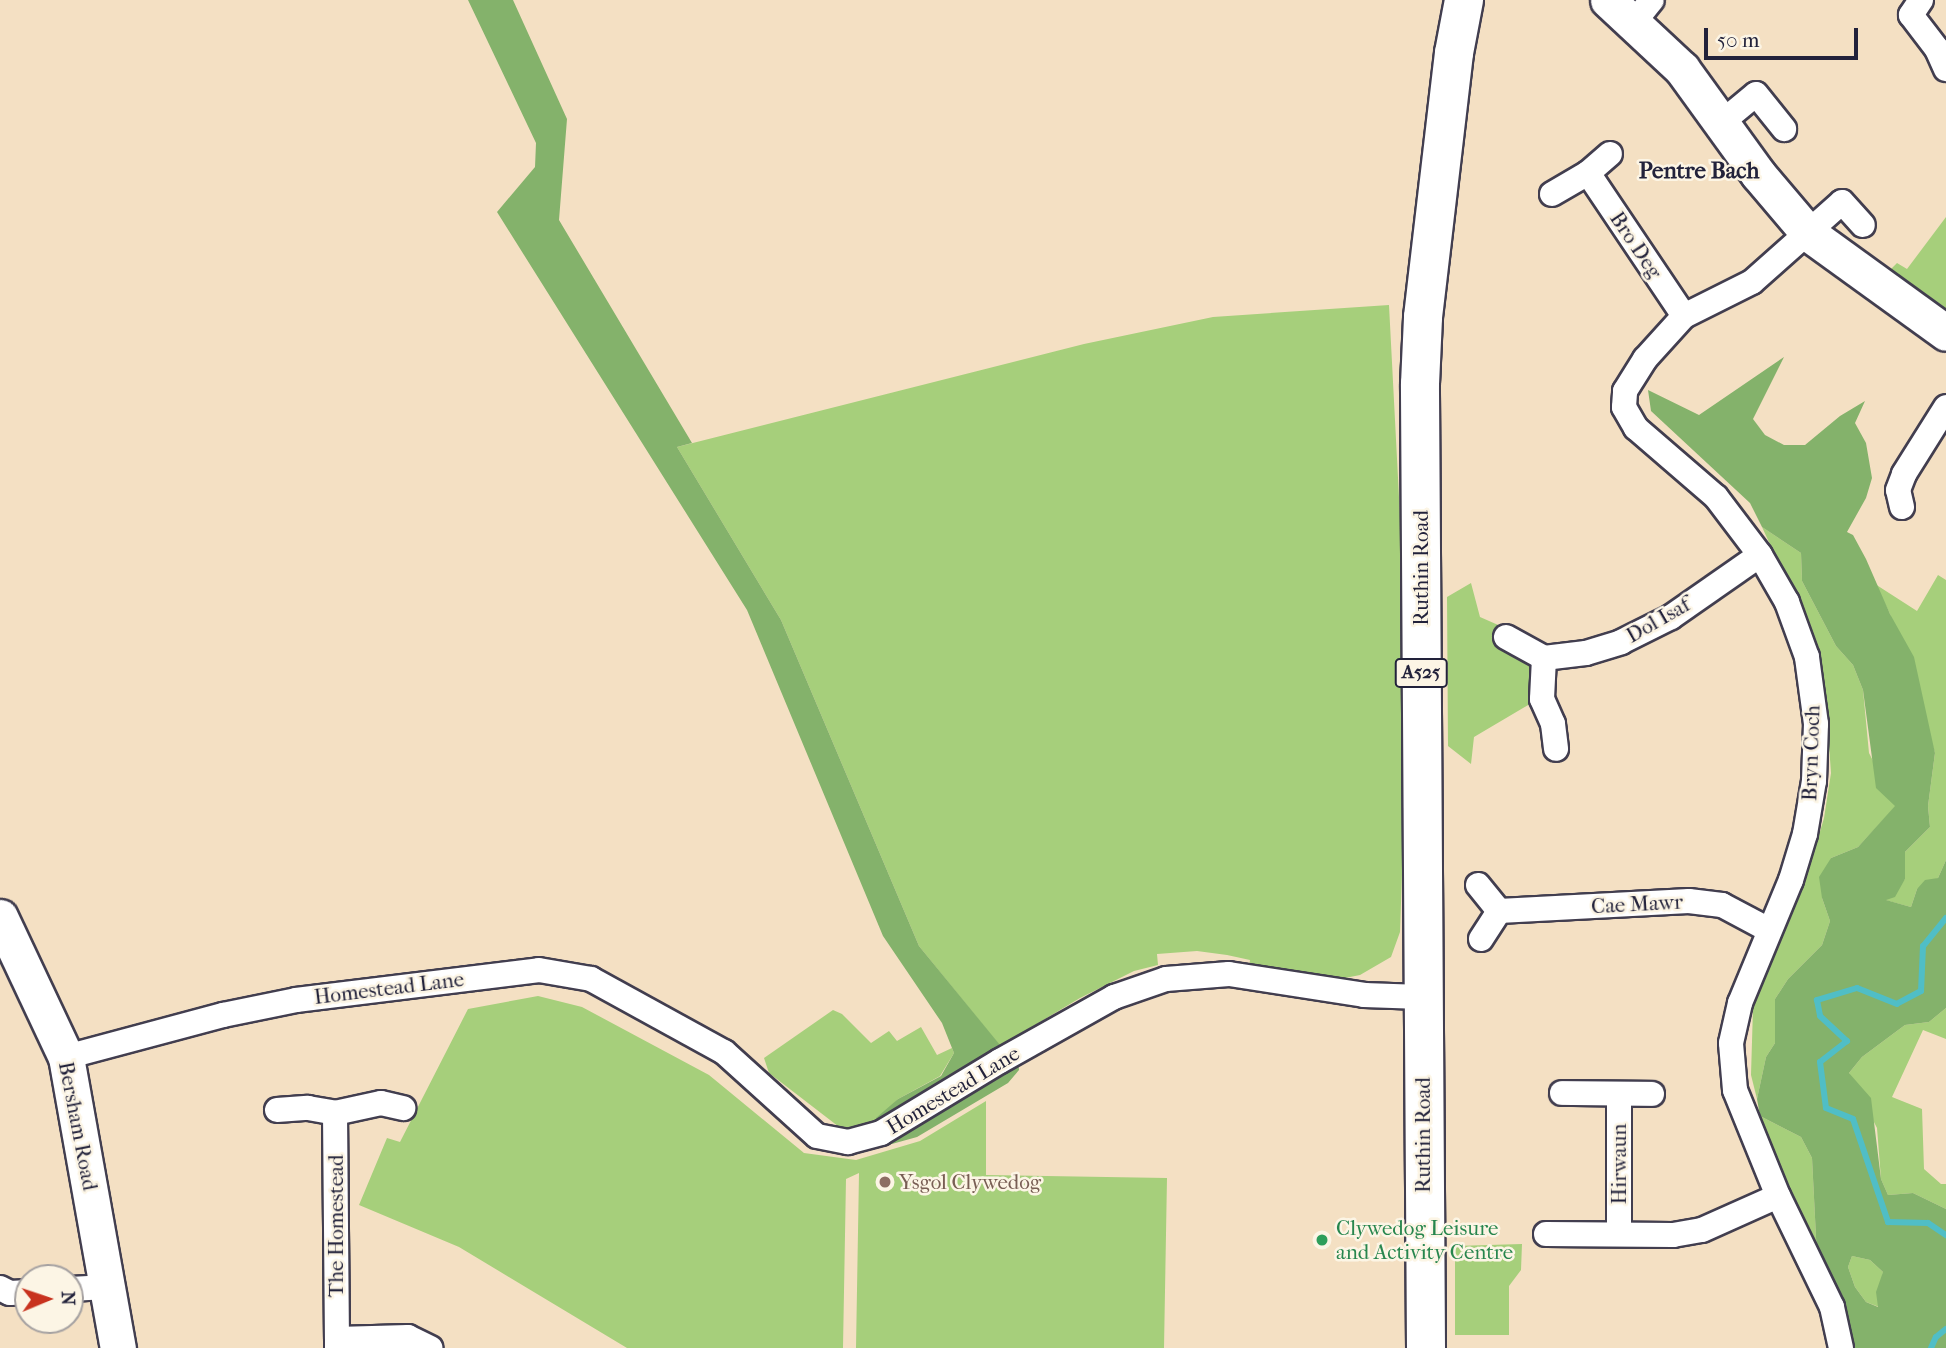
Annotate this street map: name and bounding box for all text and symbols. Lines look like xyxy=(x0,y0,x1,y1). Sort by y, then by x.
scale bar xyxy=(1708,14,1862,58)
text: 50 m xyxy=(1717,28,1760,52)
district label: Pentre Bach xyxy=(1639,157,1759,185)
street label: Bro Deg xyxy=(1605,207,1667,283)
street label: Ruthin Road xyxy=(1408,510,1434,626)
street label: Dol Isaf xyxy=(1622,592,1694,648)
road number: A525 xyxy=(1393,658,1449,688)
street label: Bryn Coch xyxy=(1797,705,1825,801)
street label: Cae Mawr xyxy=(1590,889,1684,919)
street label: Homestead Lane xyxy=(313,966,465,1010)
street label: Homestead Lane xyxy=(882,1040,1024,1140)
street label: Bersham Road xyxy=(53,1059,103,1193)
street label: Ruthin Road xyxy=(1410,1077,1436,1193)
street label: Hirwaun xyxy=(1606,1124,1632,1204)
street label: The Homestead xyxy=(323,1155,349,1297)
place label: Ysgol Clywedog xyxy=(899,1169,1041,1195)
marker: Ysgol Clywedog xyxy=(877,1174,893,1190)
place label: Clywedog Leisure and Activity Centre xyxy=(1336,1215,1513,1265)
marker: Clywedog Leisure and Activity Centre xyxy=(1314,1232,1330,1248)
north arrow xyxy=(14,1264,84,1334)
text: N xyxy=(57,1291,79,1306)

